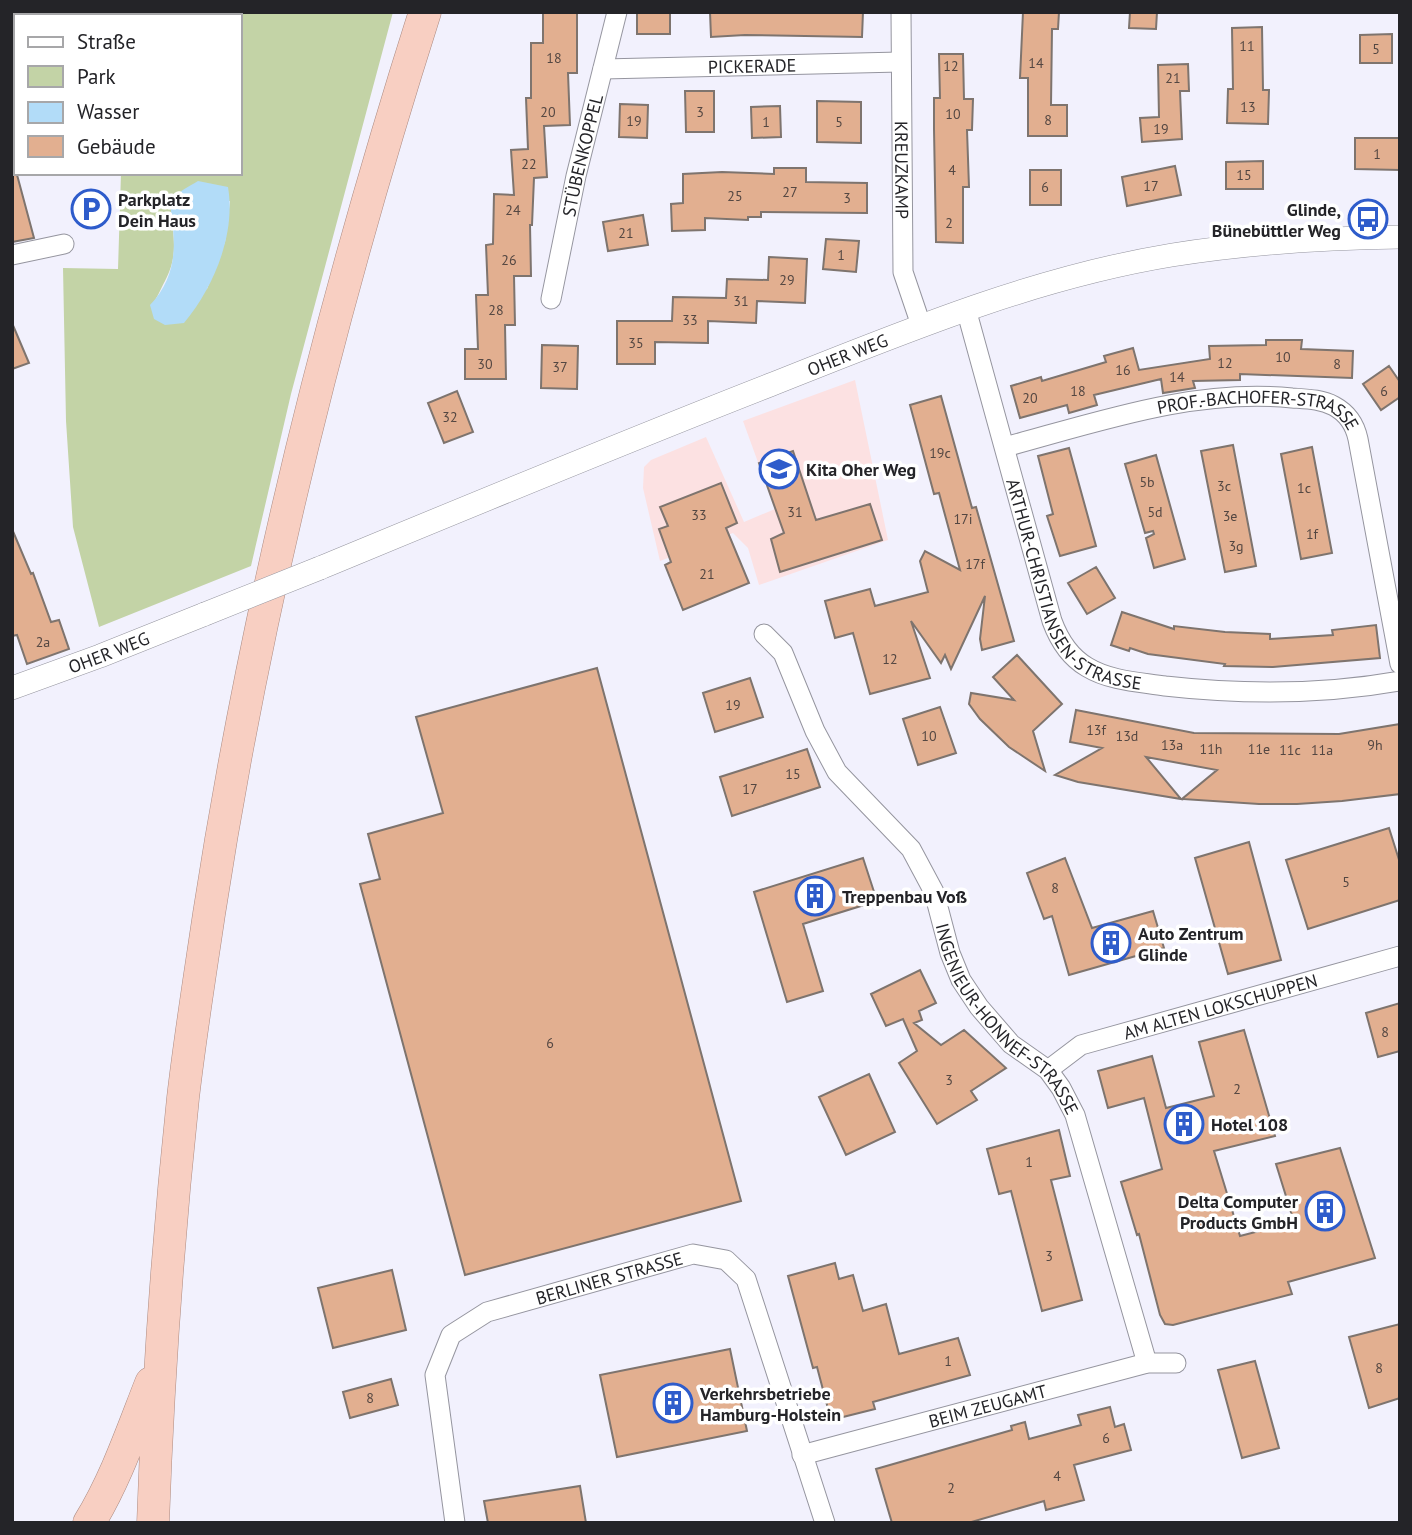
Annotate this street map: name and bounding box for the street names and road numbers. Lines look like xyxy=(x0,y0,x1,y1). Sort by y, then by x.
street label: PICKERADE xyxy=(707,53,796,78)
street label: STÜBENKOPPEL xyxy=(557,92,608,219)
street label: KREUZKAMP xyxy=(890,121,914,219)
street label: OHER WEG xyxy=(804,328,891,381)
street label: PROF.-BACHOFER-STRASSE xyxy=(1155,385,1365,434)
street label: ARTHUR-CHRISTIANSEN-STRASSE xyxy=(1002,476,1143,694)
street label: OHER WEG xyxy=(65,626,152,678)
street label: INGENIEUR-HONNEF-STRASSE xyxy=(931,920,1084,1118)
street label: AM ALTEN LOKSCHUPPEN xyxy=(1121,968,1320,1044)
street label: BERLINER STRASSE xyxy=(533,1246,685,1309)
street label: BEIM ZEUGAMT xyxy=(926,1379,1049,1432)

